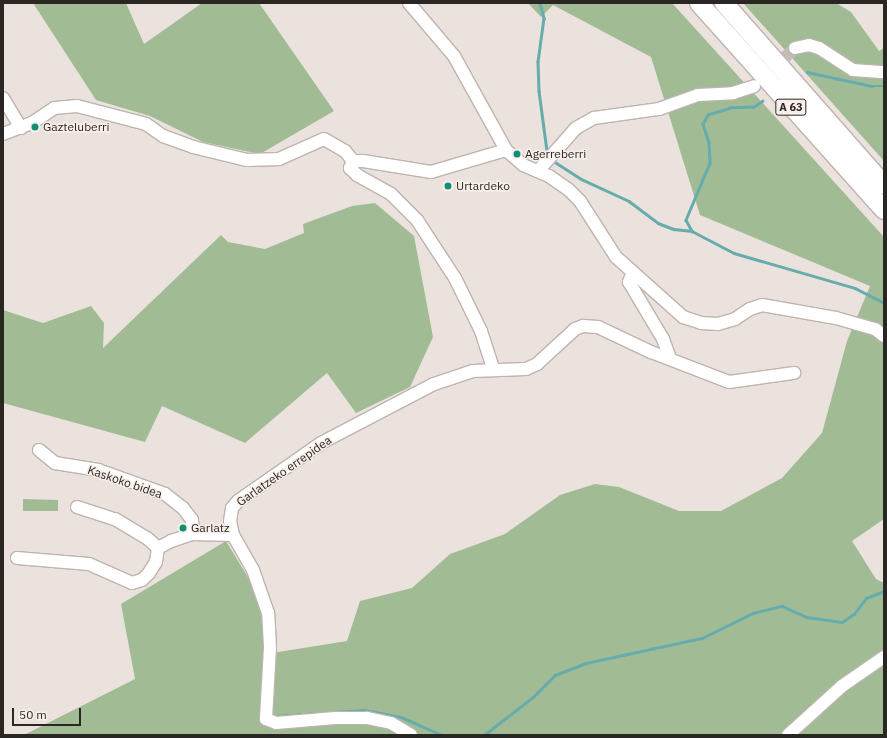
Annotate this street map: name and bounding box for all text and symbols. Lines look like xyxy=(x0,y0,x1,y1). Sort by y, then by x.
road number: A 63 xyxy=(775,98,807,116)
place label: Gazteluberri xyxy=(43,120,110,134)
marker: Gazteluberri xyxy=(30,122,40,132)
place label: Agerreberri xyxy=(525,147,586,161)
marker: Agerreberri xyxy=(512,149,522,159)
place label: Urtardeko xyxy=(456,179,510,193)
marker: Urtardeko xyxy=(443,181,453,191)
street label: Garlatzeko errepidea xyxy=(234,433,334,509)
street label: Kaskoko bidea xyxy=(86,462,164,502)
place label: Garlatz xyxy=(191,521,230,535)
marker: Garlatz xyxy=(178,523,188,533)
scale bar xyxy=(14,700,83,726)
text: 50 m xyxy=(19,707,47,722)

